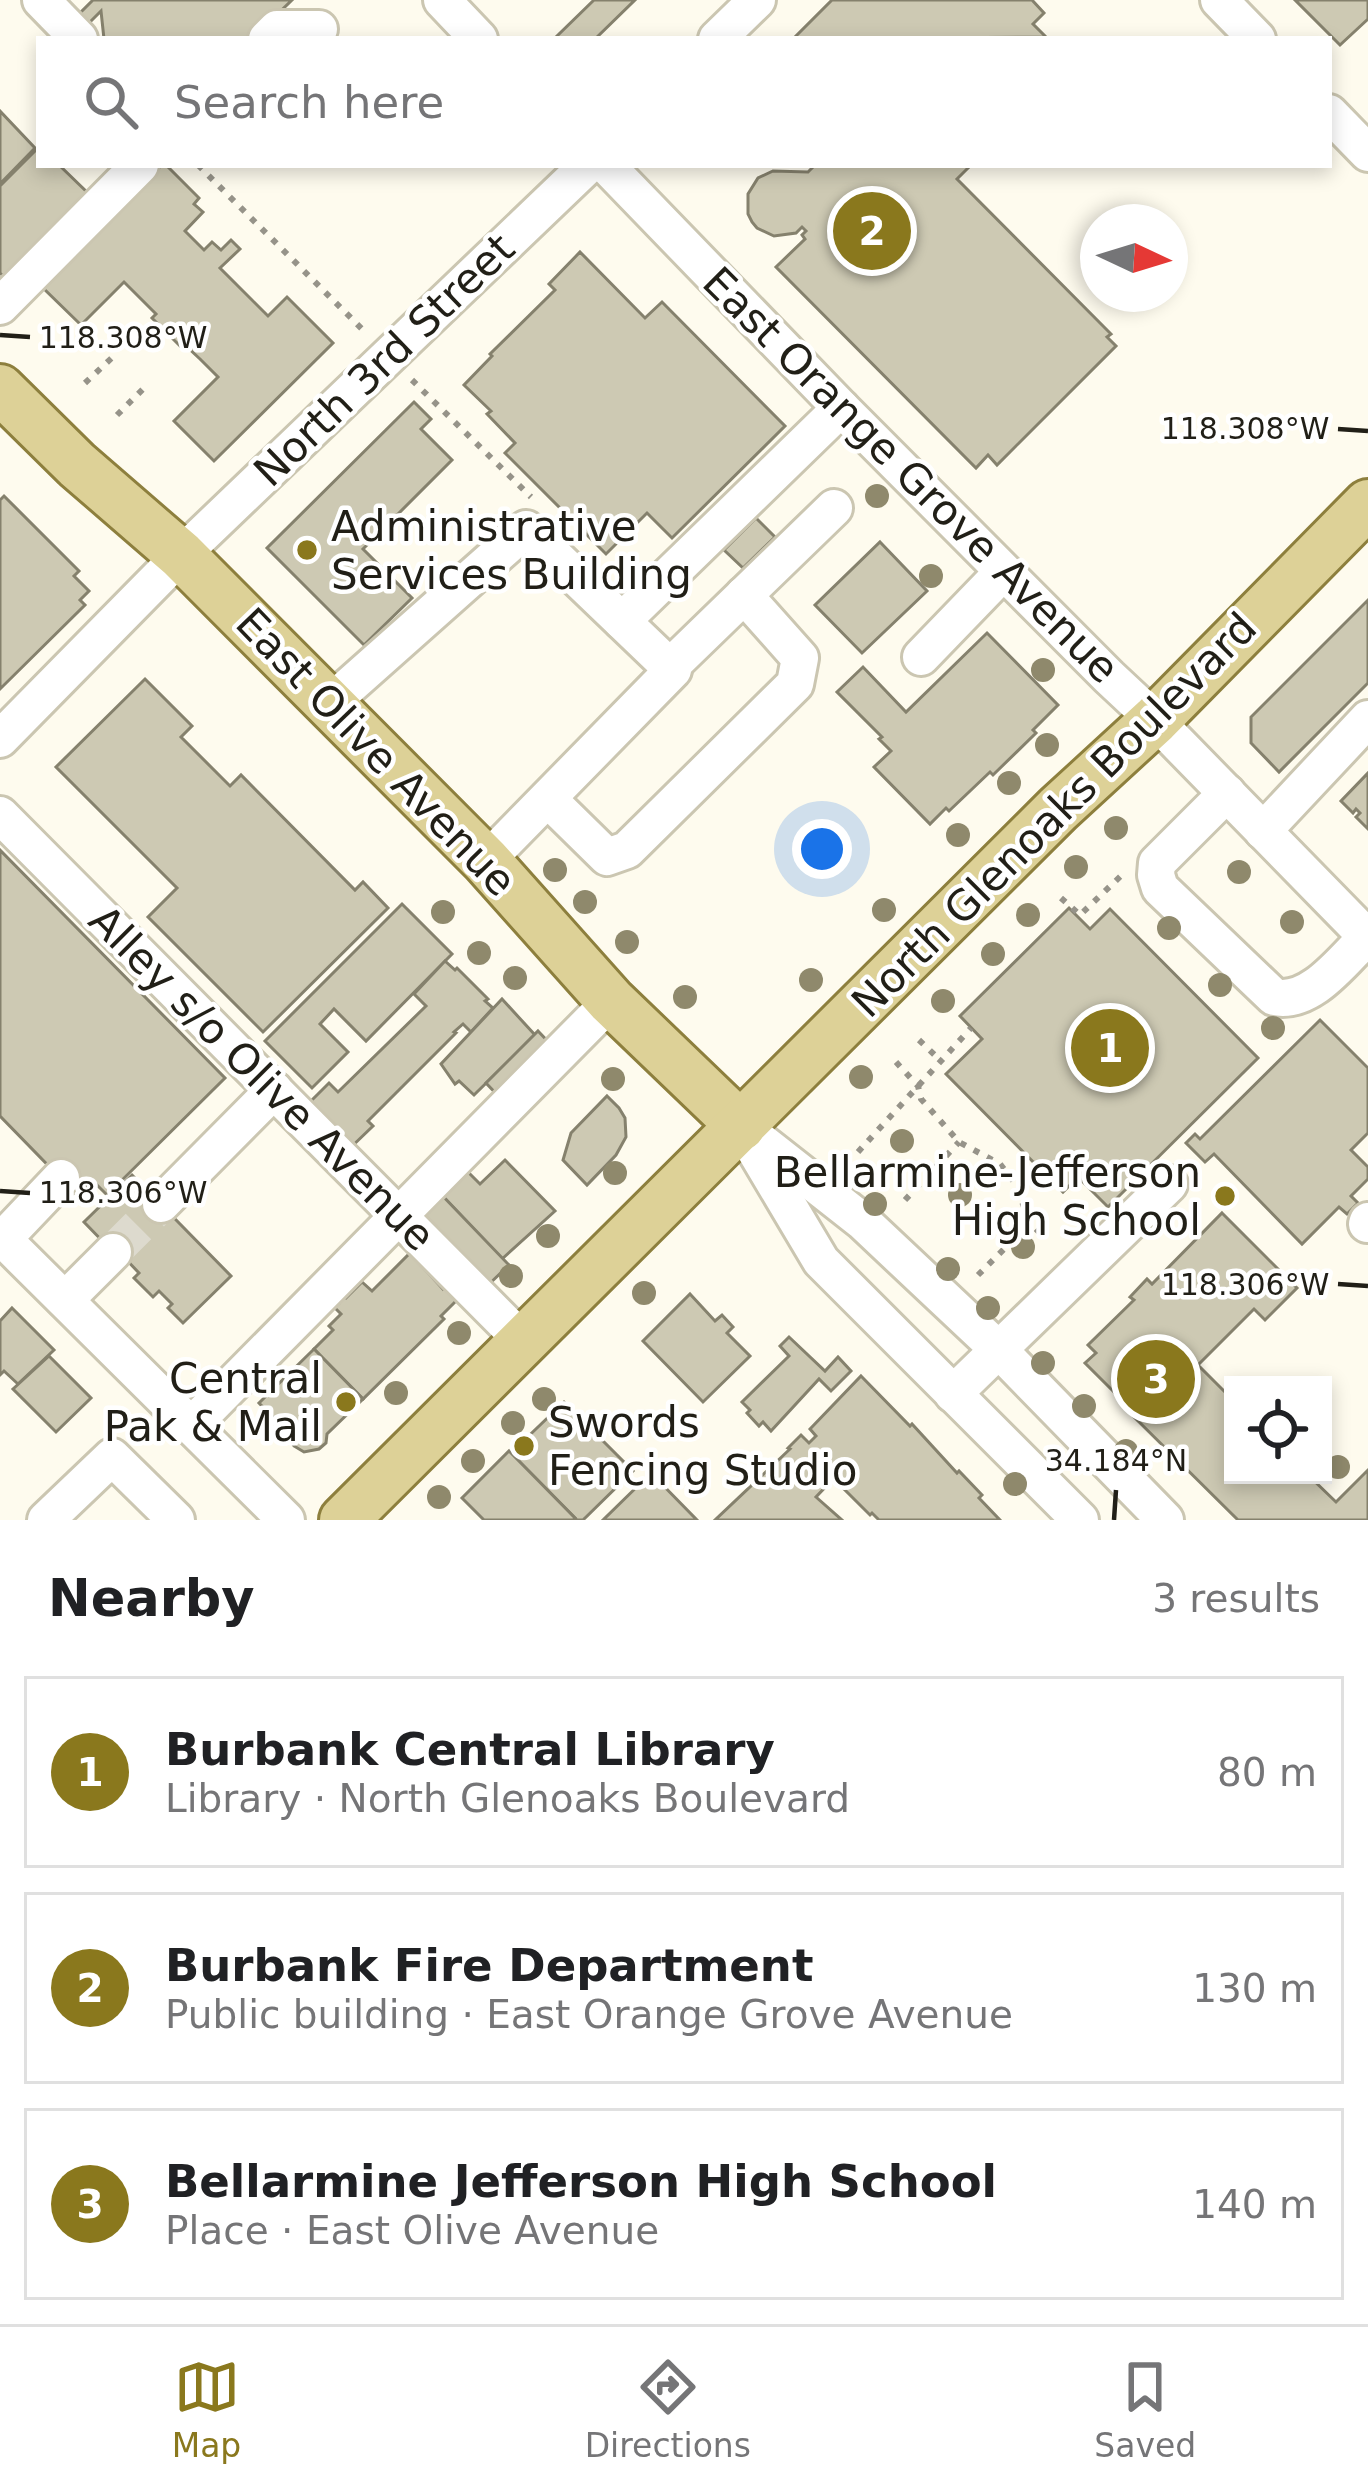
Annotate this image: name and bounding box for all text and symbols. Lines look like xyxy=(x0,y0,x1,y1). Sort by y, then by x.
search box xyxy=(36,36,1332,168)
icon: search xyxy=(78,69,144,135)
text: Search here xyxy=(174,76,444,129)
pin: 2 xyxy=(833,186,911,276)
north arrow xyxy=(1080,204,1188,312)
street label: North 3rd Street xyxy=(244,224,524,496)
street label: East Orange Grove Avenue xyxy=(693,257,1129,693)
text: 118.308°W xyxy=(39,320,207,355)
text: 118.308°W xyxy=(1161,411,1329,446)
place label: Administrative Services Building xyxy=(331,502,692,599)
marker: Administrative Services Building xyxy=(294,537,320,563)
street label: East Olive Avenue xyxy=(226,598,526,906)
street label: North Glenoaks Boulevard xyxy=(842,603,1266,1027)
your location xyxy=(792,819,852,879)
street label: Alley s/o Olive Avenue xyxy=(79,895,445,1261)
pin: 1 xyxy=(1071,1003,1149,1093)
place label: Bellarmine-Jefferson High School xyxy=(774,1148,1201,1245)
text: 118.306°W xyxy=(39,1175,207,1210)
marker: Bellarmine-Jefferson High School xyxy=(1212,1183,1238,1209)
text: 118.306°W xyxy=(1161,1267,1329,1302)
pin: 3 xyxy=(1117,1334,1195,1424)
place label: Central Pak & Mail xyxy=(104,1354,322,1451)
map controls xyxy=(1224,1376,1332,1484)
button: locate xyxy=(1224,1376,1332,1484)
marker: Central Pak & Mail xyxy=(333,1389,359,1415)
place label: Swords Fencing Studio xyxy=(548,1398,857,1495)
marker: Swords Fencing Studio xyxy=(511,1433,537,1459)
text: 34.184°N xyxy=(1045,1443,1187,1478)
text: Nearby xyxy=(48,1569,255,1628)
text: 3 results xyxy=(1152,1576,1320,1621)
text: Burbank Central Library xyxy=(165,1723,775,1776)
text: 1 xyxy=(76,1750,104,1795)
text: 80 m xyxy=(1217,1750,1317,1795)
text: Library · North Glenoaks Boulevard xyxy=(165,1776,850,1821)
text: Burbank Fire Department xyxy=(165,1939,813,1992)
text: 2 xyxy=(76,1966,104,2011)
text: 130 m xyxy=(1192,1966,1317,2011)
text: Public building · East Orange Grove Avenue xyxy=(165,1992,1013,2037)
text: Bellarmine Jefferson High School xyxy=(165,2155,997,2208)
text: 3 xyxy=(76,2182,104,2227)
text: 140 m xyxy=(1192,2182,1317,2227)
text: Place · East Olive Avenue xyxy=(165,2208,659,2253)
tab: Map xyxy=(172,2354,241,2465)
tab: Directions xyxy=(585,2354,751,2465)
tab: Saved xyxy=(1094,2354,1196,2465)

